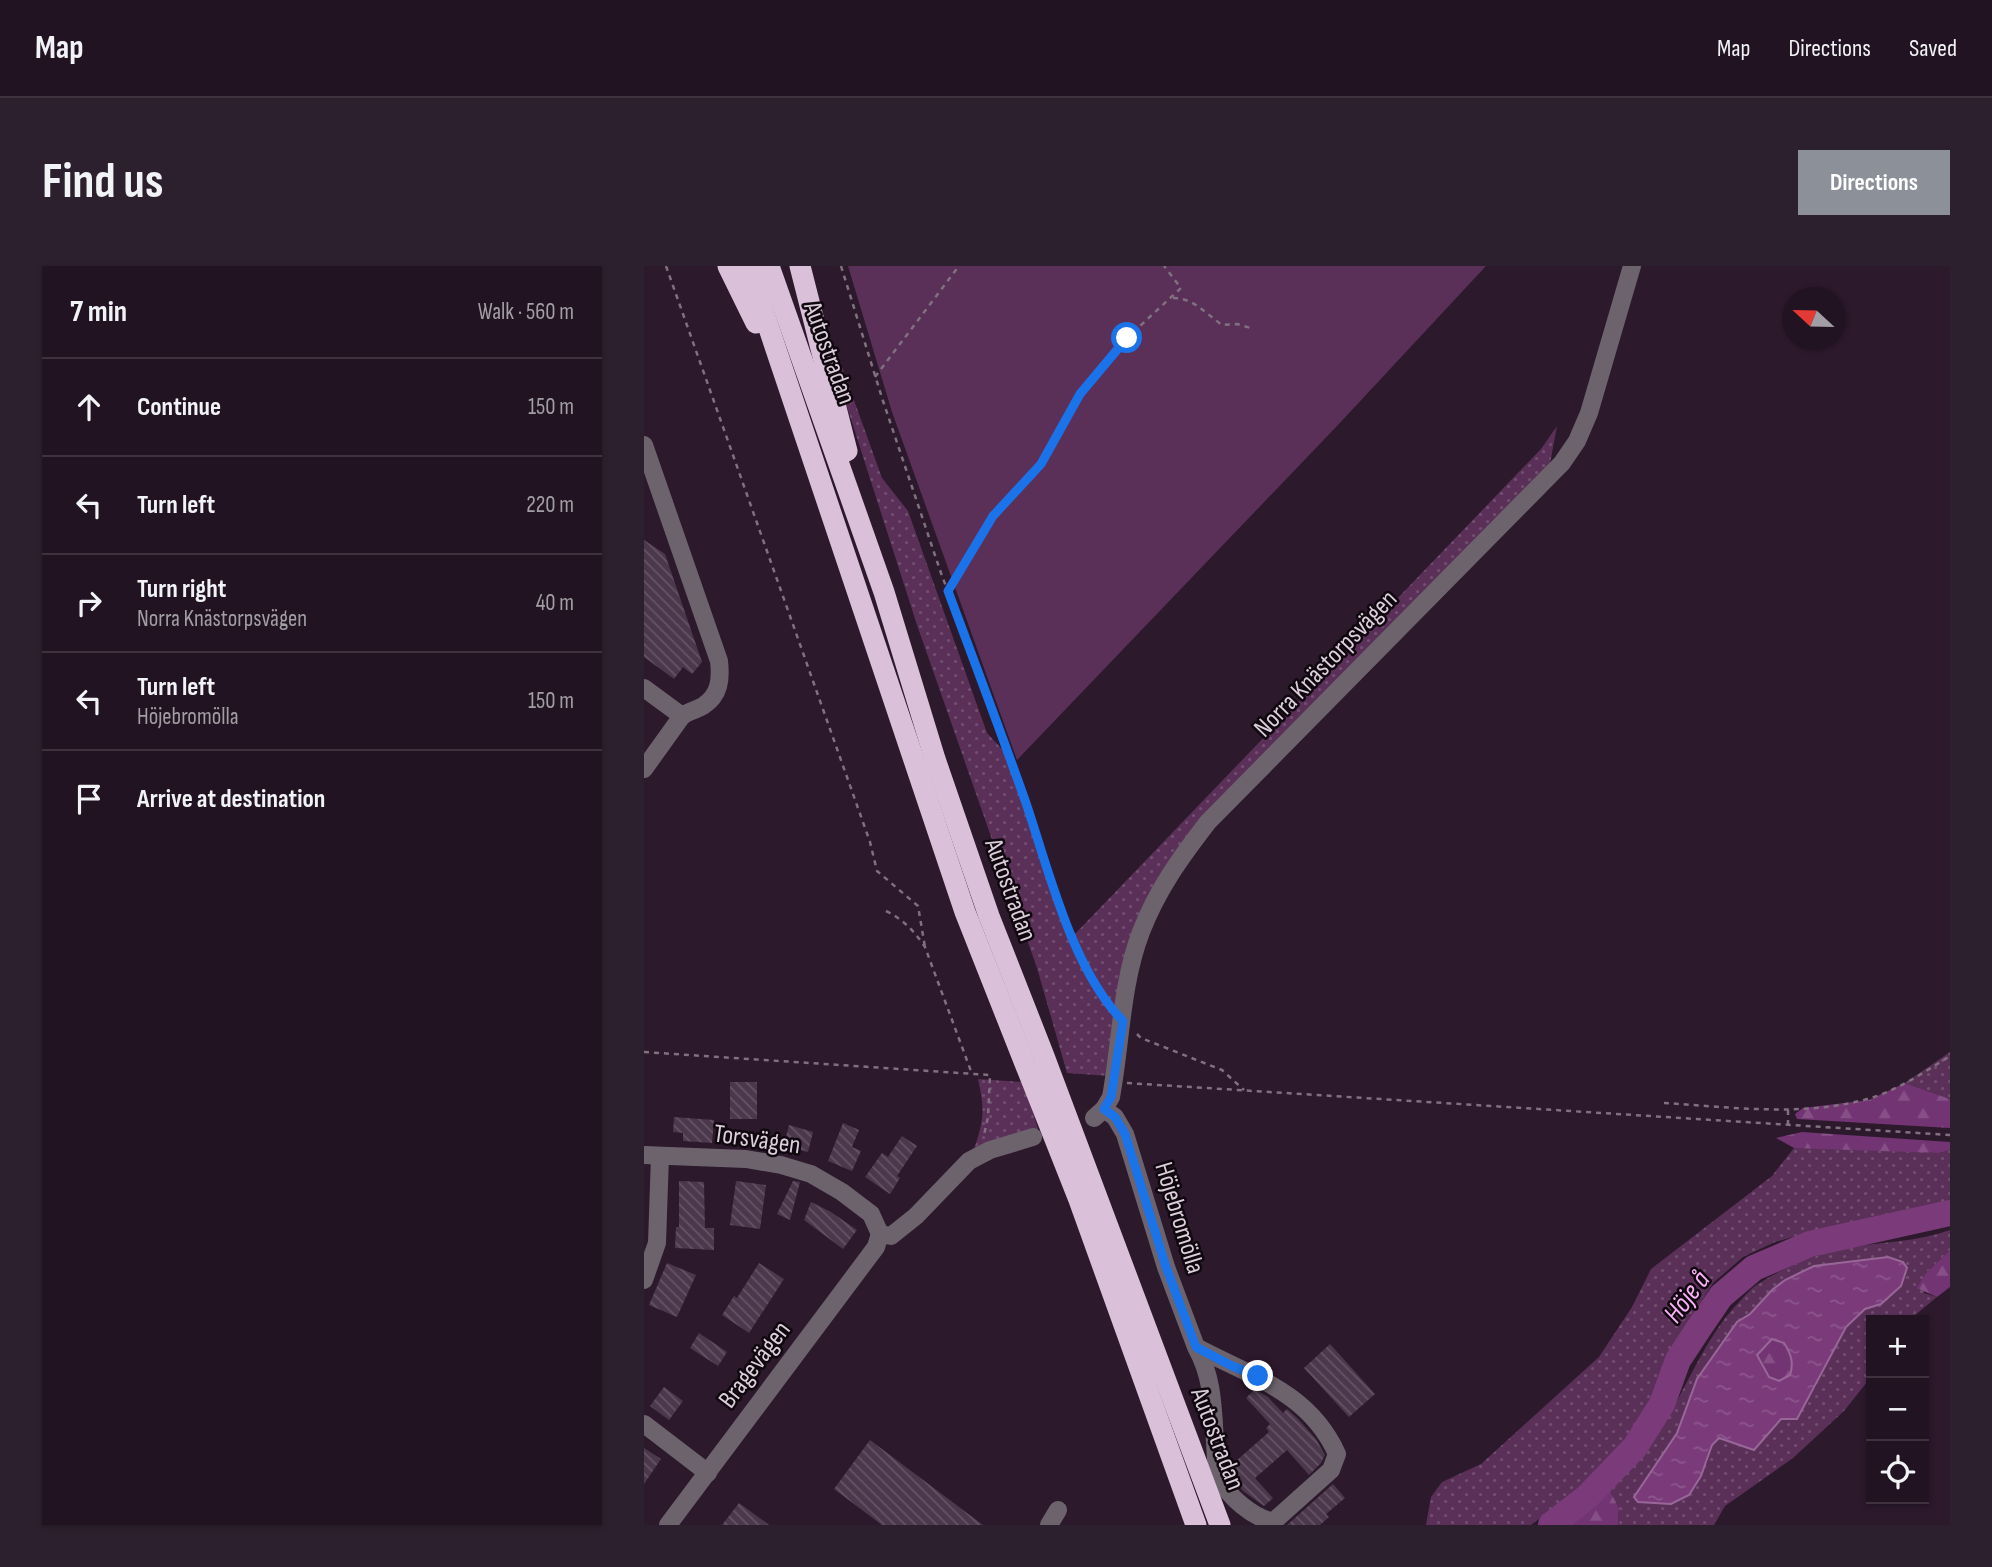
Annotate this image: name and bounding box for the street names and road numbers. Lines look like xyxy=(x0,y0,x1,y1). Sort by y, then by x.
street label: Autostradan xyxy=(796,297,862,408)
street label: Norra Knästorpsvägen xyxy=(1248,584,1404,744)
street label: Autostradan xyxy=(977,834,1043,945)
street label: Torsvägen xyxy=(712,1119,802,1161)
street label: Höjebromölla xyxy=(1147,1159,1211,1277)
street label: Bragevägen xyxy=(712,1315,798,1415)
street label: Autostradan xyxy=(1183,1383,1251,1494)

